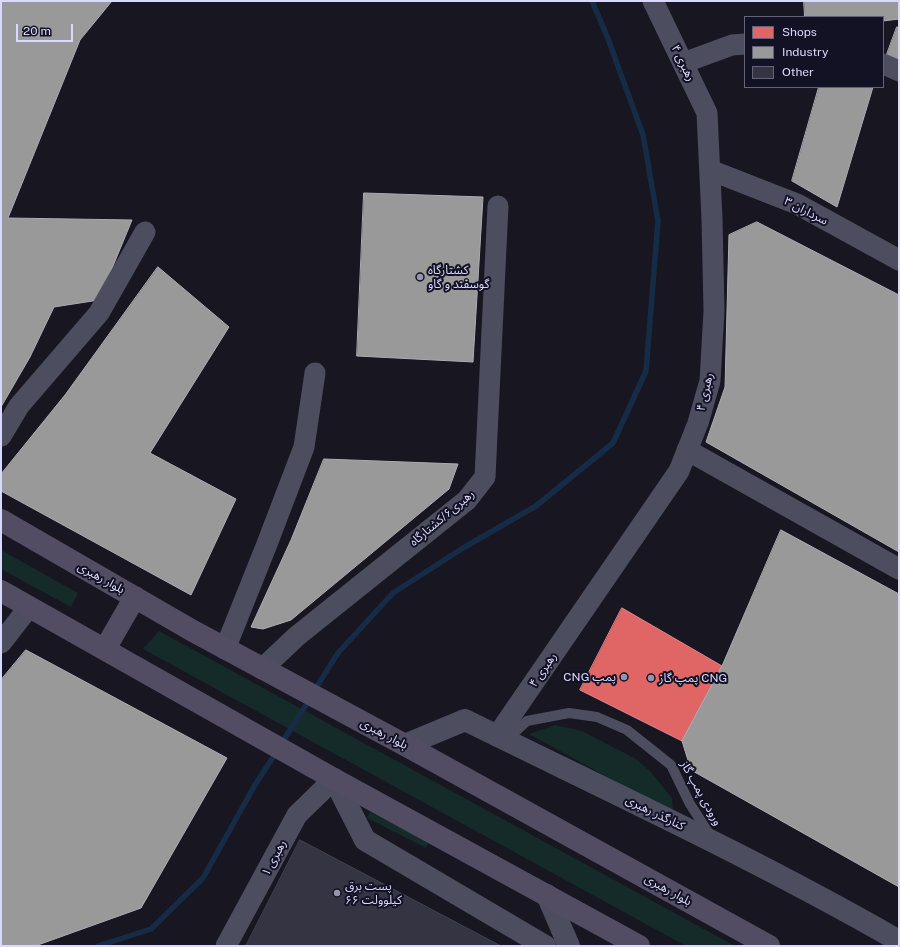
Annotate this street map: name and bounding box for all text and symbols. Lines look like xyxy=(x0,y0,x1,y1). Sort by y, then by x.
scale bar xyxy=(18,16,75,42)
legend xyxy=(744,16,884,88)
text: 20 m xyxy=(23,24,51,38)
text: Shops xyxy=(782,25,817,39)
street label: رهبری ۴ xyxy=(668,43,698,83)
text: Industry xyxy=(782,45,828,59)
text: Other xyxy=(782,65,814,79)
street label: سرداران ۳ xyxy=(782,194,830,228)
place label: کشتارگاه گوسفند و گاو xyxy=(428,263,489,291)
marker: کشتارگاه گوسفند و گاو xyxy=(415,272,425,282)
street label: رهبری ۴ xyxy=(694,372,716,412)
street label: رهبری۶/کشتارگاه xyxy=(407,487,477,549)
street label: بلوار رهبری xyxy=(75,559,127,597)
street label: رهبری ۴ xyxy=(526,650,560,690)
place label: CNG پمپ xyxy=(563,670,616,684)
place label: پمپ گاز CNG xyxy=(659,671,727,685)
marker: CNG پمپ xyxy=(619,672,629,682)
marker: پمپ گاز CNG xyxy=(646,673,656,683)
street label: بلوار رهبری xyxy=(358,716,410,752)
street label: ورودی پمپ گاز xyxy=(677,758,725,828)
street label: کنارگذر رهبری xyxy=(623,793,687,833)
street label: رهبری ۱ xyxy=(259,838,289,878)
street label: بلوار رهبری xyxy=(642,871,694,909)
place label: پست برق ۶۶ کیلوولت xyxy=(345,879,402,907)
marker: پست برق ۶۶ کیلوولت xyxy=(332,888,342,898)

